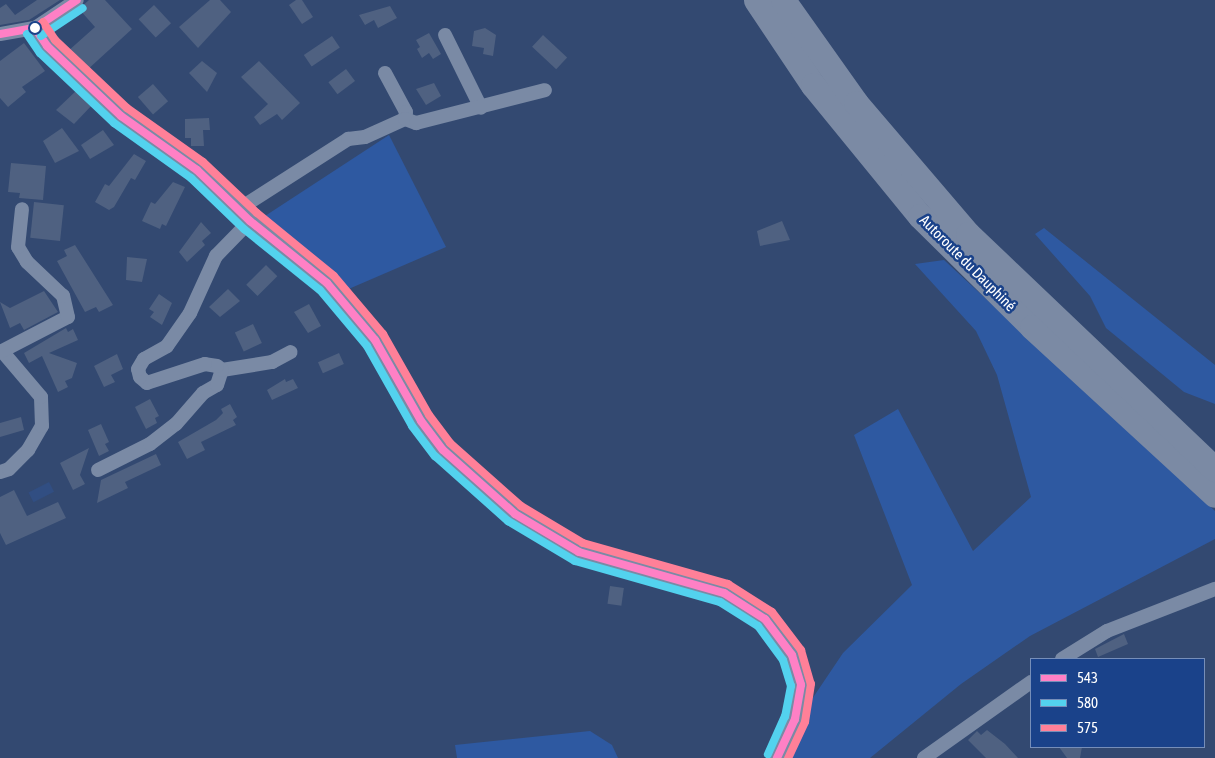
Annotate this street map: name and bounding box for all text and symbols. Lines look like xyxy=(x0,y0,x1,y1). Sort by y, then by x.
unlabelled marker xyxy=(30,23,40,33)
street label: Autoroute du Dauphiné xyxy=(916,211,1020,315)
legend xyxy=(1030,658,1205,748)
text: 543 xyxy=(1077,669,1098,686)
text: 580 xyxy=(1077,694,1098,711)
text: 575 xyxy=(1077,719,1098,736)

